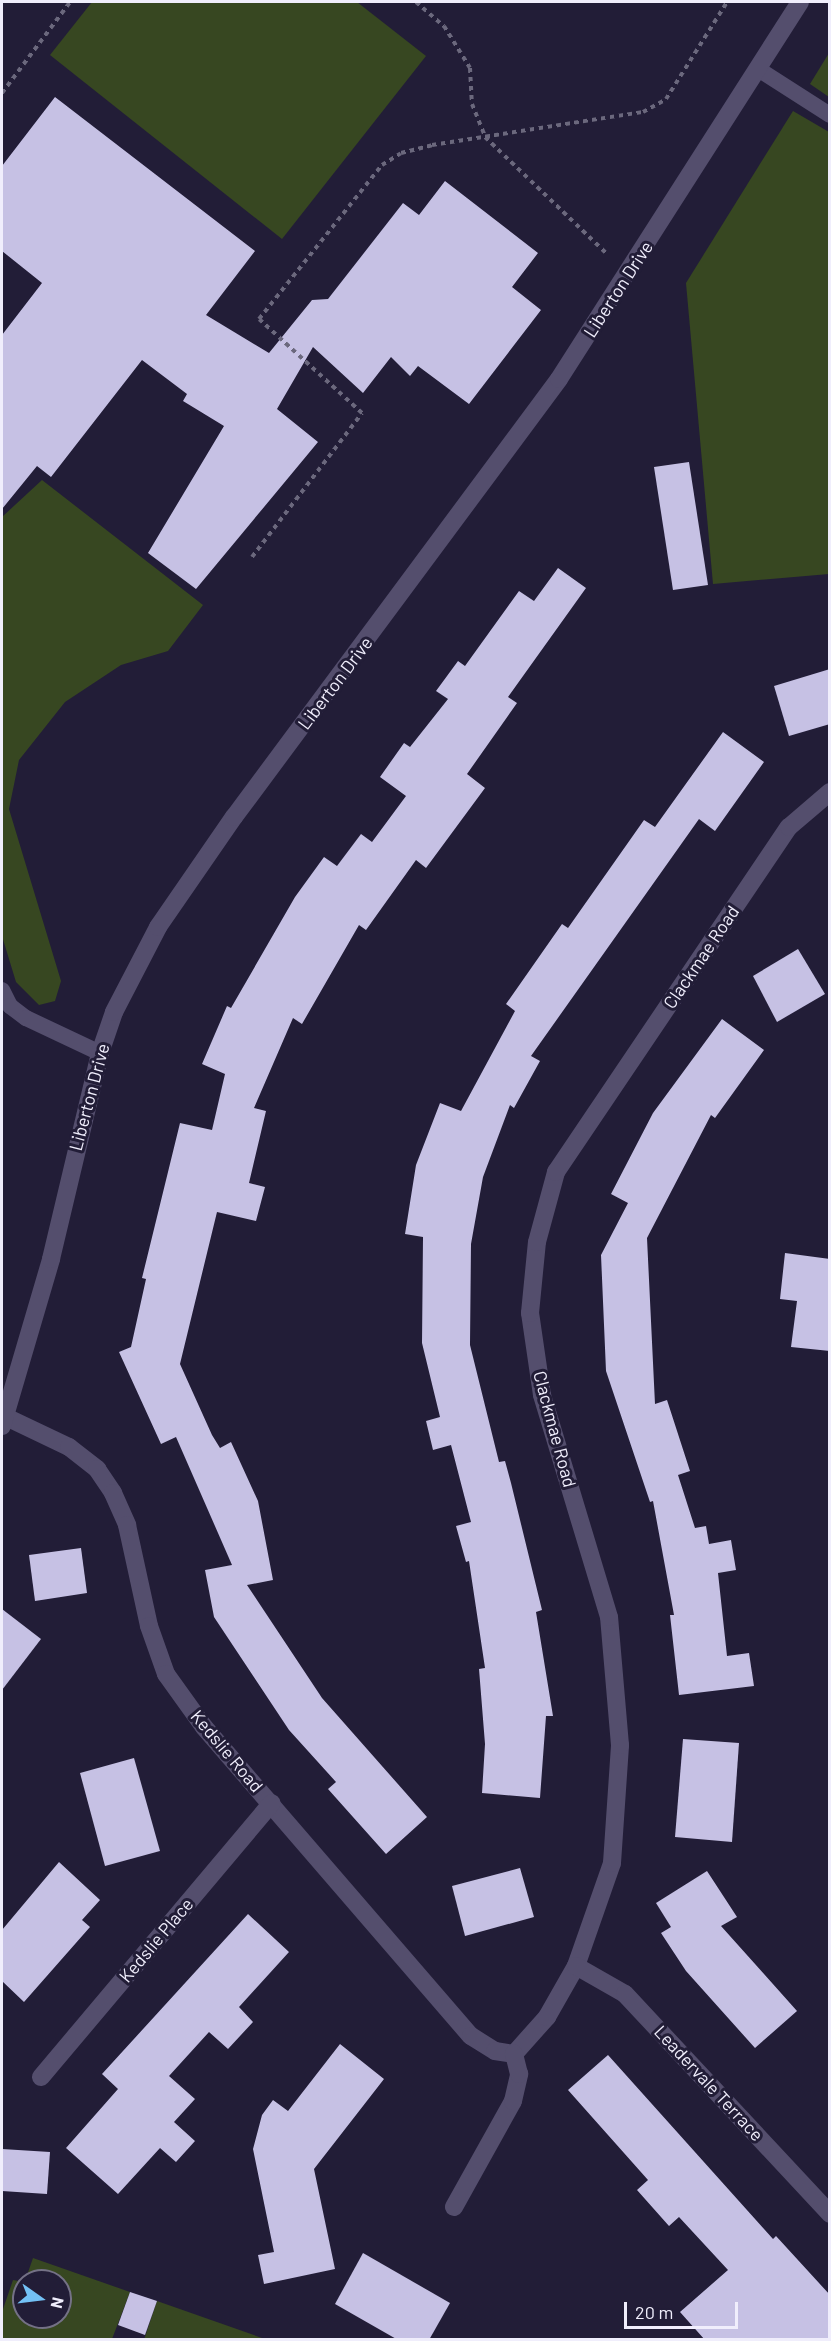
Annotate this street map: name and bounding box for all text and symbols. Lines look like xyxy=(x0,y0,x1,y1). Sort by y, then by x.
street label: Liberton Drive xyxy=(579,237,657,341)
street label: Liberton Drive xyxy=(293,632,377,734)
street label: Clackmae Road xyxy=(659,901,743,1013)
street label: Liberton Drive xyxy=(64,1041,114,1153)
street label: Clackmae Road xyxy=(529,1368,581,1490)
street label: Kedslie Road xyxy=(186,1706,268,1796)
street label: Kedslie Place xyxy=(114,1893,198,1987)
street label: Leadervale Terrace xyxy=(650,2021,768,2145)
north arrow xyxy=(12,2269,72,2329)
scale bar xyxy=(627,2290,741,2328)
text: N xyxy=(48,2296,69,2310)
text: 20 m xyxy=(635,2301,673,2323)

